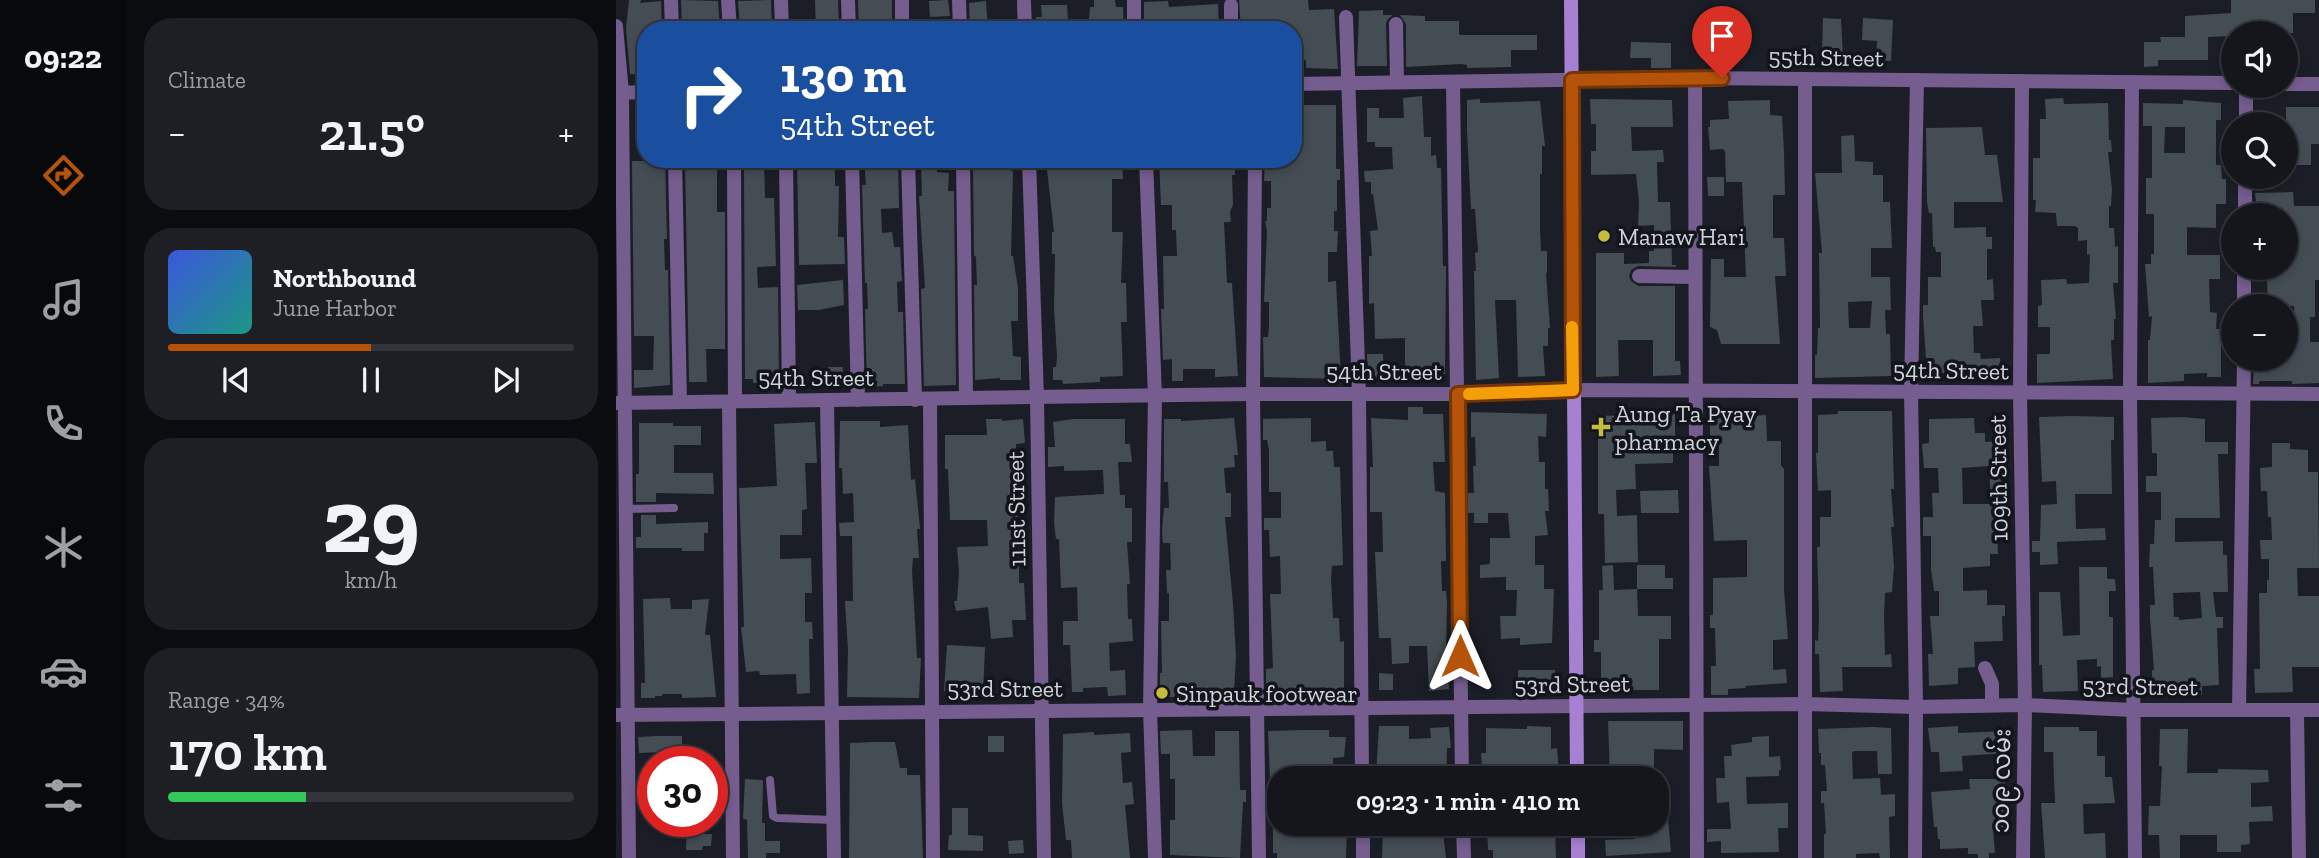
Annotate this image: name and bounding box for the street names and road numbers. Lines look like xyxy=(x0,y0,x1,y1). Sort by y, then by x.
street label: 55th Street xyxy=(1768,41,1884,73)
street label: 54th Street xyxy=(1893,354,2009,386)
street label: 54th Street xyxy=(1326,357,1442,386)
street label: 54th Street xyxy=(758,363,874,392)
street label: 109th Street xyxy=(1982,414,2014,542)
street label: 111st Street xyxy=(1000,451,1032,567)
street label: 53rd Street xyxy=(1514,668,1630,700)
street label: 53rd Street xyxy=(2082,670,2198,702)
street label: 53rd Street xyxy=(947,674,1063,703)
street label: ၁၀၉ လမ်း xyxy=(1985,728,2021,834)

